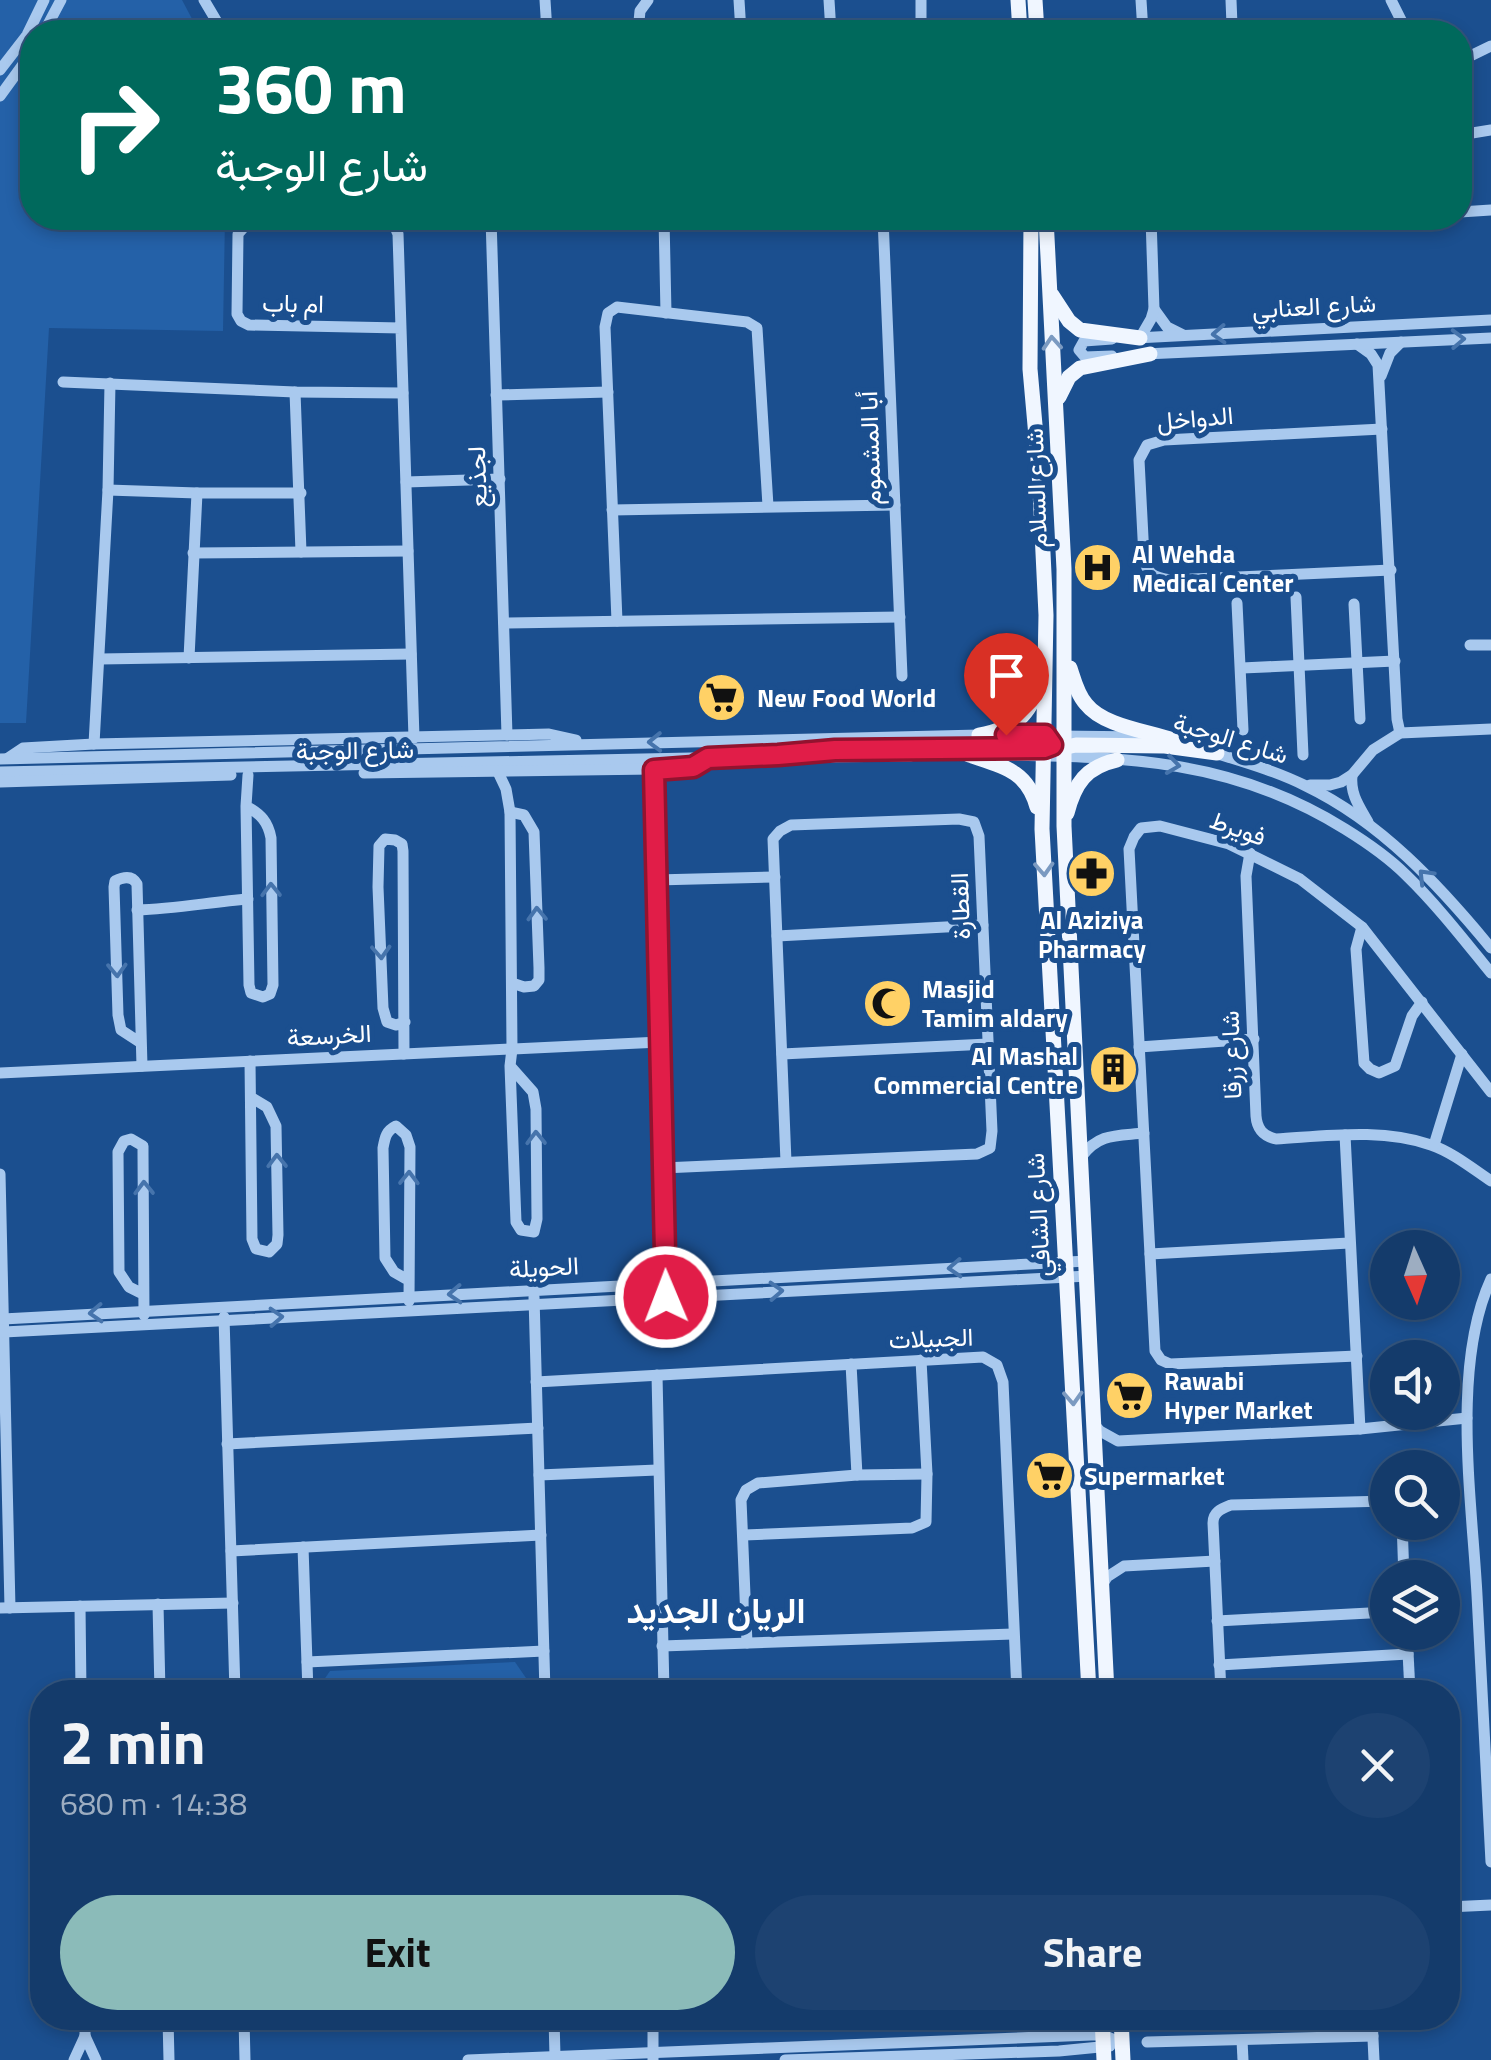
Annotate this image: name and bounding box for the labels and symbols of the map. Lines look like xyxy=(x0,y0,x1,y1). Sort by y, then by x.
street label: ام باب xyxy=(262,283,324,323)
street label: شارع العنابي xyxy=(1251,284,1377,330)
one-way arrow xyxy=(1210,323,1226,344)
one-way arrow xyxy=(1450,329,1466,350)
one-way arrow xyxy=(1042,335,1063,351)
street label: أبا المشموم xyxy=(849,390,891,506)
street label: الدواخل xyxy=(1155,396,1235,440)
street label: شارع السلام xyxy=(1015,427,1057,549)
street label: لجذيع xyxy=(457,446,497,508)
place label: Al Wehda Medical Center xyxy=(1132,535,1294,602)
hospital icon: Al Wehda Medical Center xyxy=(1071,542,1123,594)
pin xyxy=(964,633,1049,736)
supermarket icon: New Food World xyxy=(696,672,748,724)
place label: New Food World xyxy=(757,679,936,717)
street label: شارع الوجبة xyxy=(1169,703,1293,773)
street label: شارع الوجبة xyxy=(296,730,414,770)
one-way arrow xyxy=(647,732,663,753)
one-way arrow xyxy=(1164,754,1181,775)
street label: فويرط xyxy=(1205,800,1271,856)
pharmacy icon: Al Aziziya Pharmacy xyxy=(1066,848,1118,900)
one-way arrow xyxy=(1033,861,1054,877)
one-way arrow xyxy=(1419,869,1437,887)
street label: القطارة xyxy=(940,872,980,940)
one-way arrow xyxy=(261,881,282,897)
place label: Al Aziziya Pharmacy xyxy=(1038,901,1147,968)
one-way arrow xyxy=(527,905,548,921)
one-way arrow xyxy=(370,944,391,960)
one-way arrow xyxy=(106,963,127,979)
place label: Masjid Tamim aldary xyxy=(922,970,1068,1037)
mosque icon: Masjid Tamim aldary xyxy=(861,977,913,1029)
street label: شارع زرقا xyxy=(1210,1010,1252,1100)
street label: الخرسعة xyxy=(286,1014,372,1056)
place label: Al Mashal Commercial Centre xyxy=(874,1037,1078,1104)
building icon: Al Mashal Commercial Centre xyxy=(1087,1044,1139,1096)
one-way arrow xyxy=(525,1129,547,1144)
street label: شارع الشافي xyxy=(1016,1152,1062,1278)
one-way arrow xyxy=(266,1153,287,1169)
one-way arrow xyxy=(398,1170,420,1186)
one-way arrow xyxy=(133,1180,154,1196)
north arrow xyxy=(1370,1230,1460,1320)
position arrow xyxy=(614,1245,718,1349)
street label: الحويلة xyxy=(508,1246,580,1288)
one-way arrow xyxy=(946,1257,962,1278)
one-way arrow xyxy=(768,1281,784,1302)
one-way arrow xyxy=(447,1283,463,1304)
one-way arrow xyxy=(88,1302,104,1323)
one-way arrow xyxy=(269,1307,285,1328)
street label: الجبيلات xyxy=(888,1318,974,1358)
place label: Rawabi Hyper Market xyxy=(1164,1362,1313,1429)
supermarket icon: Rawabi Hyper Market xyxy=(1103,1369,1155,1421)
one-way arrow xyxy=(1063,1391,1084,1407)
supermarket icon: Supermarket xyxy=(1023,1450,1075,1502)
place label: Supermarket xyxy=(1084,1457,1225,1495)
district label: الريان الجديد xyxy=(626,1583,806,1637)

